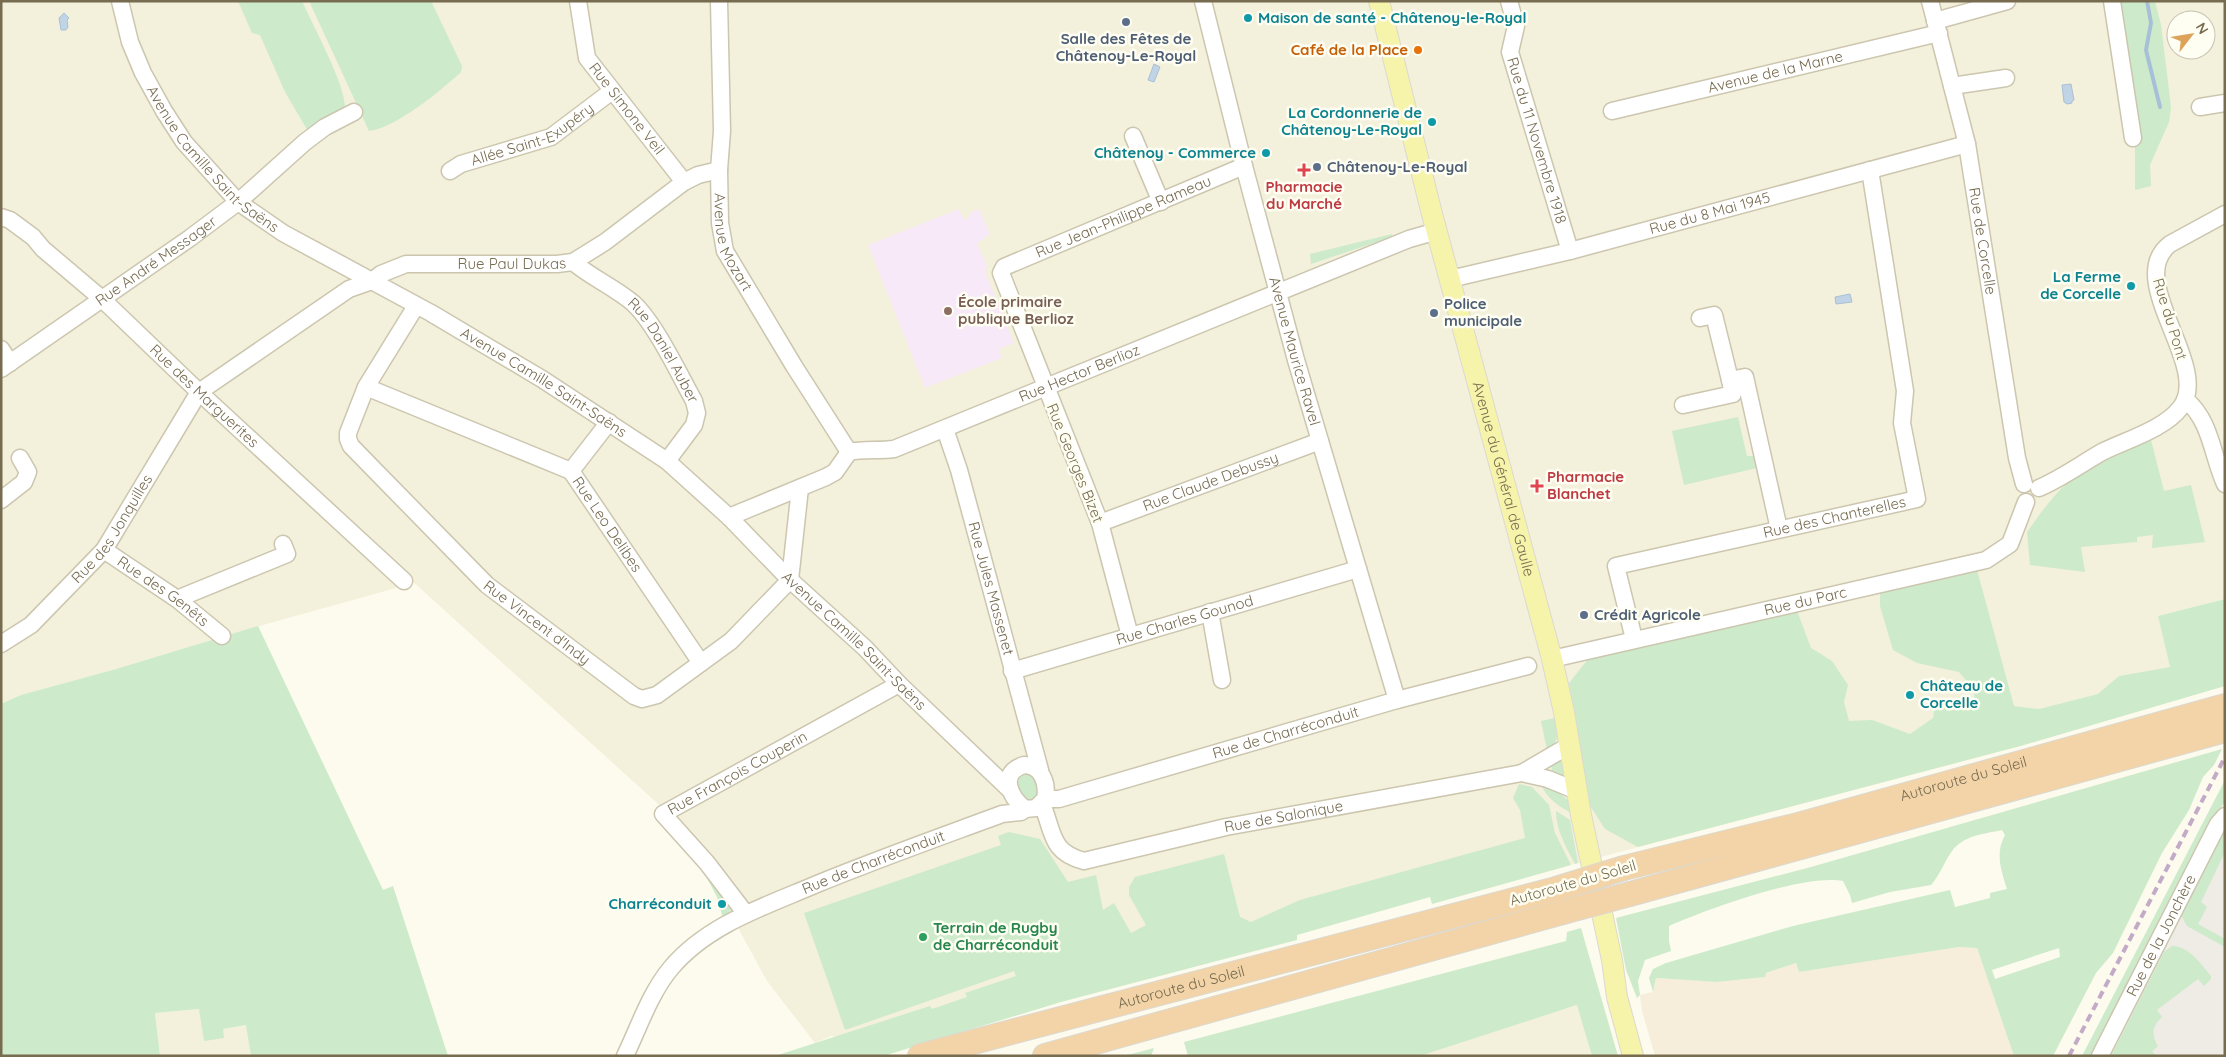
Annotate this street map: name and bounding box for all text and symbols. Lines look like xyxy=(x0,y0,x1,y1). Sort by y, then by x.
place label: Maison de santé - Châtenoy-le-Royal xyxy=(1258,8,1527,27)
north arrow xyxy=(2166,10,2216,60)
marker: Maison de santé - Châtenoy-le-Royal xyxy=(1242,12,1254,24)
marker: Salle des Fêtes de Châtenoy-Le-Royal xyxy=(1120,16,1132,28)
text: N xyxy=(2192,19,2213,37)
place label: Salle des Fêtes de Châtenoy-Le-Royal xyxy=(1056,29,1196,65)
place label: Café de la Place xyxy=(1291,40,1408,59)
marker: Café de la Place xyxy=(1412,44,1424,56)
street label: Avenue de la Marne xyxy=(1706,46,1845,97)
street label: Rue du 11 Novembre 1918 xyxy=(1503,55,1571,226)
street label: Rue Simone Veil xyxy=(585,59,669,158)
street label: Avenue Camille Saint-Saëns xyxy=(143,82,283,236)
street label: Allée Saint-Exupéry xyxy=(469,98,597,169)
place label: La Cordonnerie de Châtenoy-Le-Royal xyxy=(1281,103,1422,139)
marker: La Cordonnerie de Châtenoy-Le-Royal xyxy=(1426,116,1438,128)
place label: Châtenoy - Commerce xyxy=(1094,143,1256,162)
marker: Châtenoy - Commerce xyxy=(1260,147,1272,159)
place label: Châtenoy-Le-Royal xyxy=(1327,157,1468,176)
marker: Châtenoy-Le-Royal xyxy=(1311,161,1323,173)
marker: Pharmacie du Marché xyxy=(1298,164,1310,176)
street label: Rue Jean-Philippe Rameau xyxy=(1032,171,1214,262)
place label: Pharmacie du Marché xyxy=(1265,177,1343,213)
street label: Rue de Corcelle xyxy=(1965,186,2001,296)
street label: Rue du 8 Mai 1945 xyxy=(1647,188,1772,238)
street label: Avenue Mozart xyxy=(710,193,757,295)
street label: Rue André Messager xyxy=(91,211,220,310)
street label: Rue Paul Dukas xyxy=(458,253,567,273)
place label: La Ferme de Corcelle xyxy=(2040,267,2121,303)
street label: Avenue Maurice Ravel xyxy=(1265,275,1325,428)
street label: Rue du Pont xyxy=(2149,276,2192,362)
marker: La Ferme de Corcelle xyxy=(2125,280,2137,292)
place label: École primaire publique Berlioz xyxy=(958,292,1074,328)
street label: Rue Daniel Auber xyxy=(624,293,703,406)
place label: Police municipale xyxy=(1444,294,1522,330)
marker: École primaire publique Berlioz xyxy=(942,305,954,317)
marker: Police municipale xyxy=(1428,307,1440,319)
street label: Avenue Camille Saint-Saëns xyxy=(457,323,631,441)
street label: Rue des Marguerites xyxy=(146,340,263,451)
street label: Rue Hector Berlioz xyxy=(1016,340,1142,406)
street label: Avenue du Général de Gaulle xyxy=(1469,379,1539,578)
street label: Rue Georges Bizet xyxy=(1043,400,1108,525)
street label: Rue Claude Debussy xyxy=(1140,447,1281,515)
place label: Pharmacie Blanchet xyxy=(1547,467,1624,503)
street label: Rue des Jonquilles xyxy=(67,471,156,587)
street label: Rue Leo Delibes xyxy=(568,473,647,576)
marker: Pharmacie Blanchet xyxy=(1531,480,1543,492)
street label: Rue des Chanterelles xyxy=(1761,492,1907,542)
street label: Rue Jules Massenet xyxy=(964,519,1019,657)
street label: Rue des Genêts xyxy=(114,552,213,630)
street label: Avenue Camille Saint-Saëns xyxy=(778,567,931,714)
street label: Rue Vincent d'Indy xyxy=(480,576,594,669)
street label: Rue du Parc xyxy=(1762,582,1849,619)
street label: Rue Charles Gounod xyxy=(1114,590,1255,649)
place label: Crédit Agricole xyxy=(1594,605,1701,624)
marker: Crédit Agricole xyxy=(1578,609,1590,621)
place label: Château de Corcelle xyxy=(1920,676,2003,712)
marker: Château de Corcelle xyxy=(1904,689,1916,701)
street label: Rue de Charréconduit xyxy=(1210,702,1361,763)
street label: Rue François Couperin xyxy=(664,726,810,819)
street label: Autoroute du Soleil xyxy=(1898,752,2029,805)
street label: Rue de Salonique xyxy=(1222,796,1345,836)
street label: Rue de Charréconduit xyxy=(799,826,947,898)
street label: Autoroute du Soleil xyxy=(1507,855,1638,910)
street label: Rue de la Jonchère xyxy=(2122,871,2200,1000)
place label: Charréconduit xyxy=(609,894,712,913)
marker: Charréconduit xyxy=(716,898,728,910)
place label: Terrain de Rugby de Charréconduit xyxy=(933,918,1059,954)
marker: Terrain de Rugby de Charréconduit xyxy=(917,931,929,943)
street label: Autoroute du Soleil xyxy=(1115,961,1247,1013)

